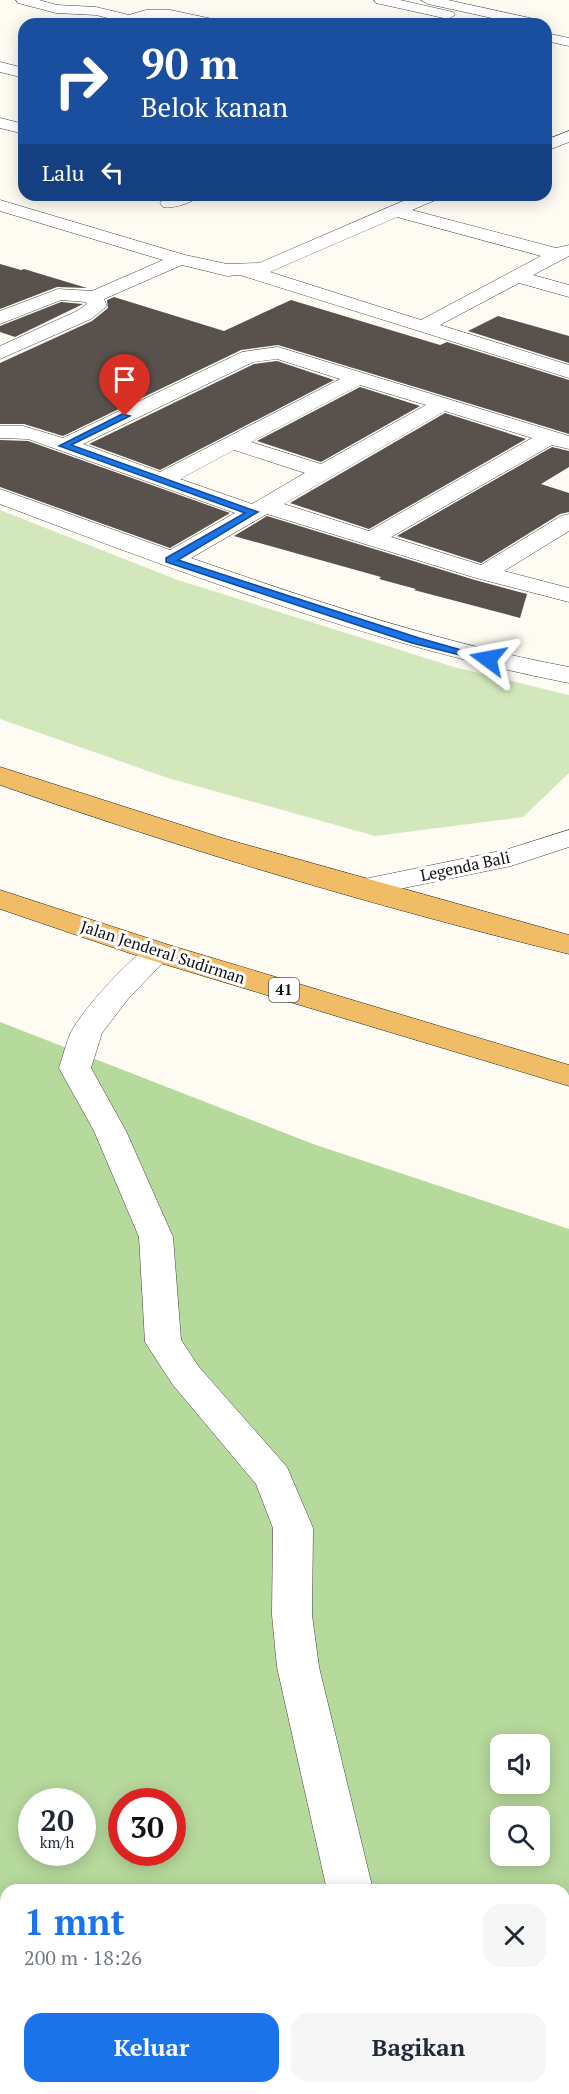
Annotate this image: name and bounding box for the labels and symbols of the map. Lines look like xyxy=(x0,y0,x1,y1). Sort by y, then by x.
pin xyxy=(99,354,150,416)
position arrow xyxy=(456,627,520,691)
street label: Legenda Bali xyxy=(418,846,512,886)
street label: Jalan Jenderal Sudirman xyxy=(78,915,249,989)
road number: 41 xyxy=(269,978,299,1002)
speed limit sign: 30 xyxy=(108,1788,186,1866)

